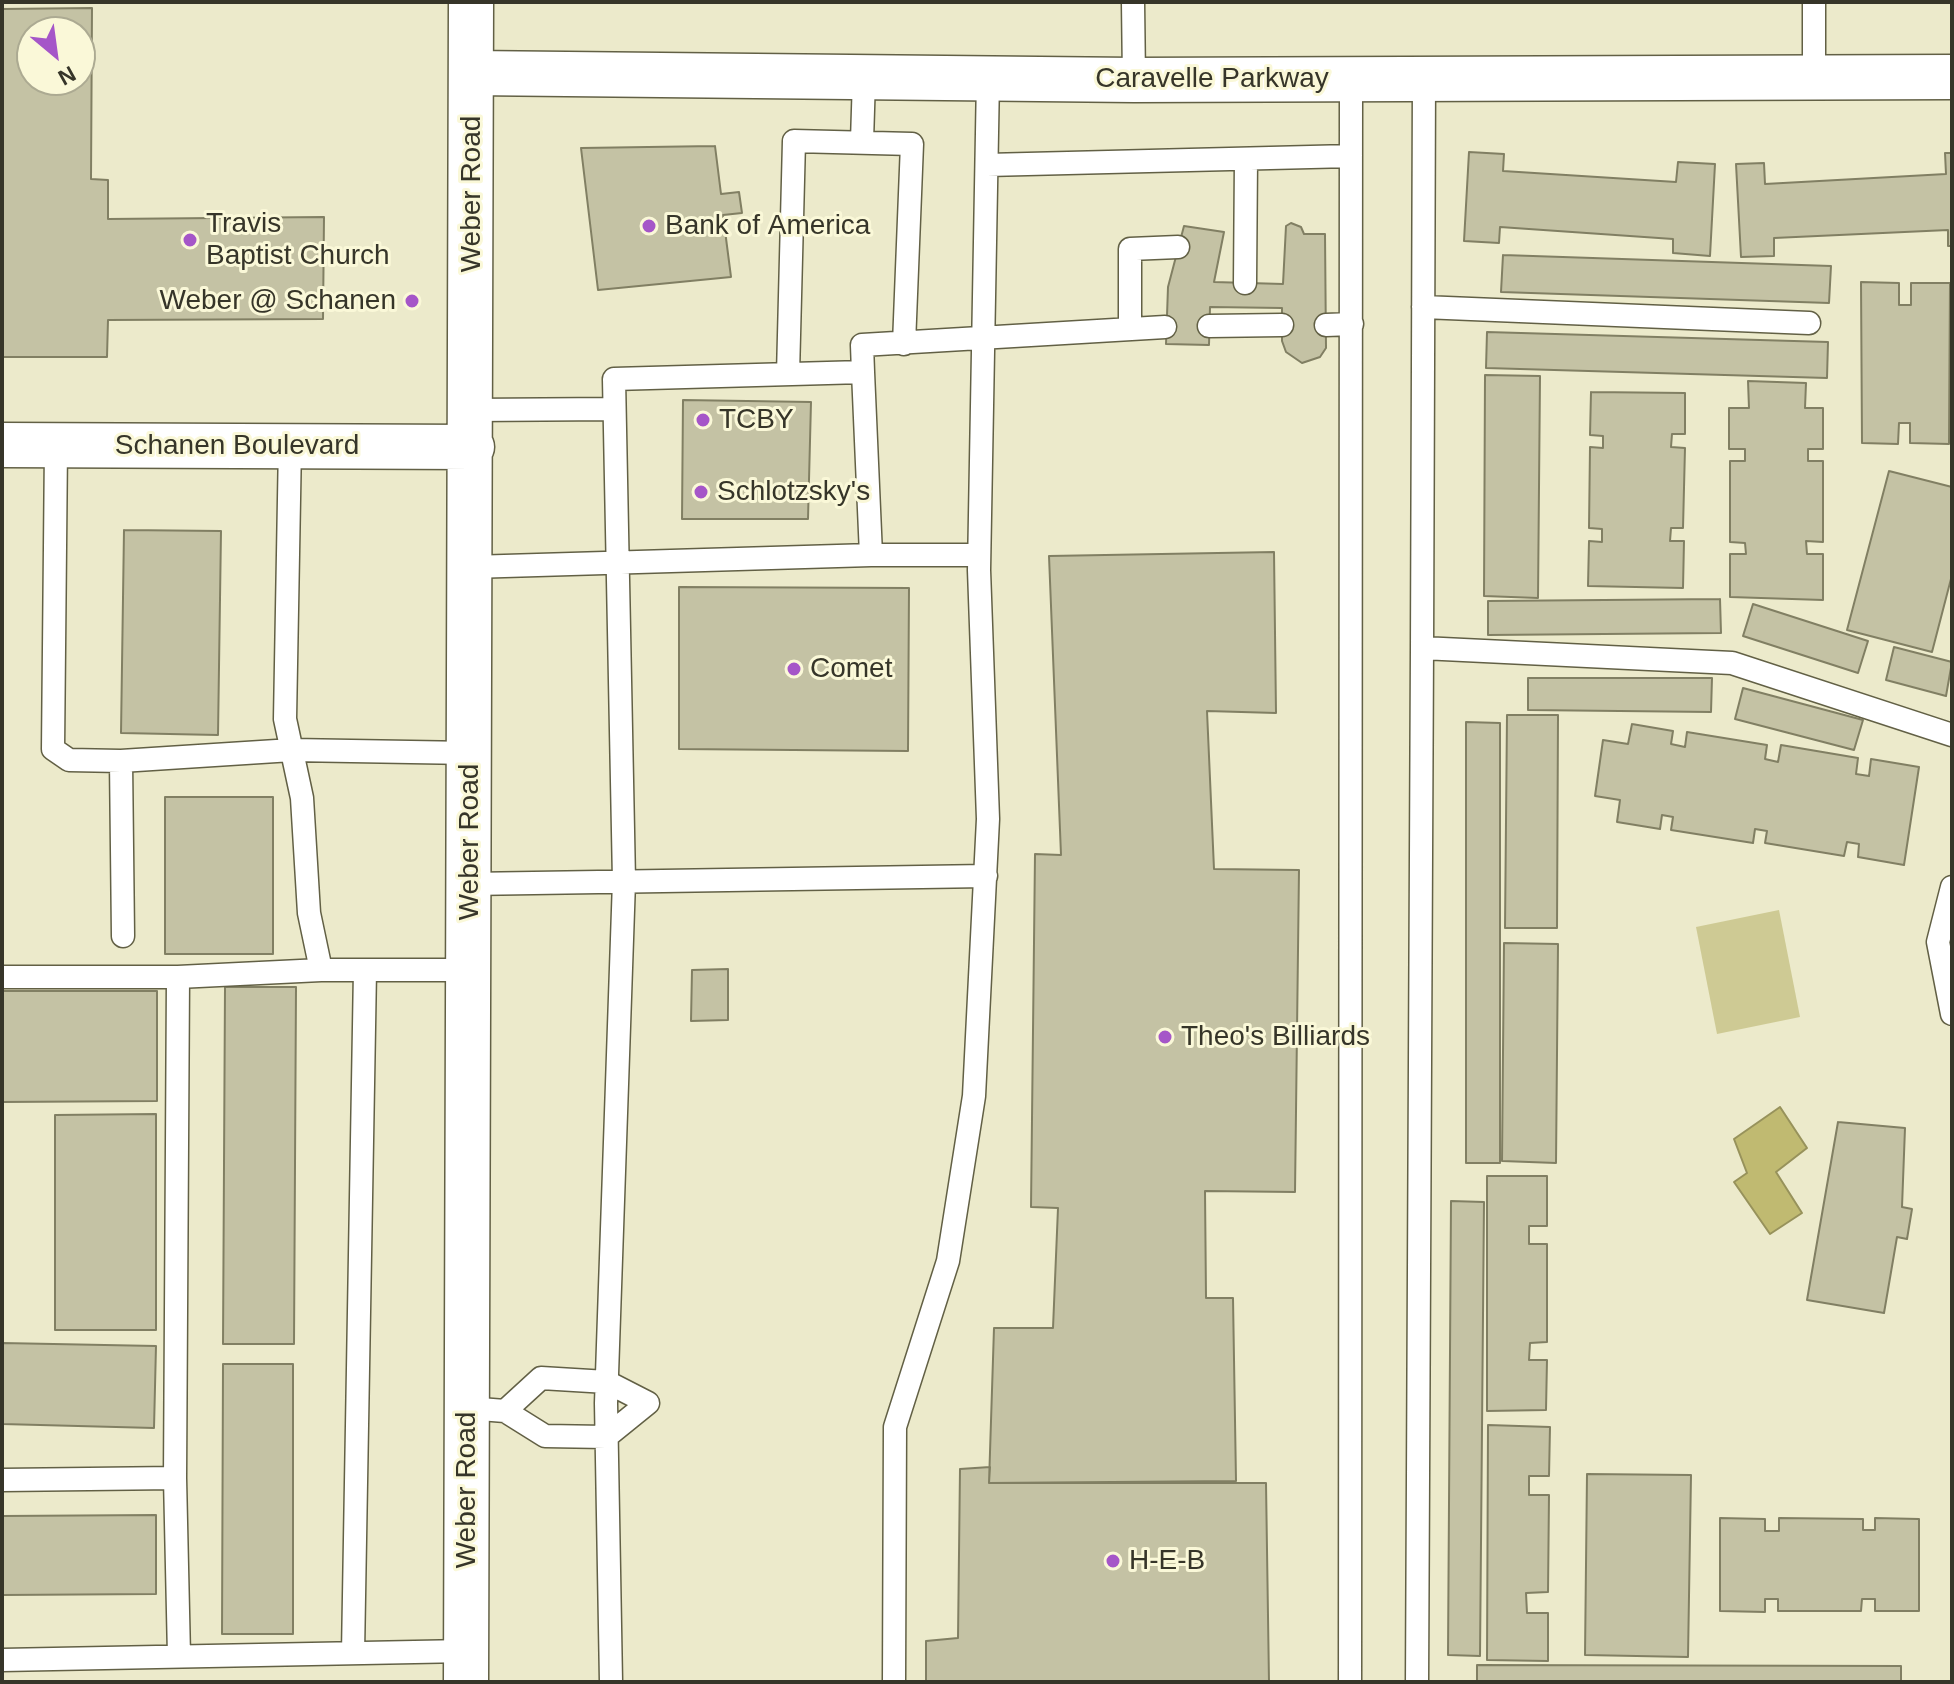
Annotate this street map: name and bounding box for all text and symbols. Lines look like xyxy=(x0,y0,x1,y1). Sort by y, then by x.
north arrow xyxy=(16,16,96,96)
text: N xyxy=(54,61,80,90)
street label: Caravelle Parkway xyxy=(1095,62,1329,96)
street label: Weber Road xyxy=(455,116,489,272)
place label: Travis Baptist Church xyxy=(206,207,390,273)
place label: Bank of America xyxy=(665,209,870,243)
marker: Bank of America xyxy=(640,217,658,235)
marker: Travis Baptist Church xyxy=(181,231,199,249)
place label: Weber @ Schanen xyxy=(160,284,396,318)
marker: Weber @ Schanen xyxy=(403,292,421,310)
place label: TCBY xyxy=(719,403,794,437)
marker: TCBY xyxy=(694,411,712,429)
street label: Schanen Boulevard xyxy=(115,429,359,463)
place label: Schlotzsky's xyxy=(717,475,870,509)
marker: Schlotzsky's xyxy=(692,483,710,501)
place label: Comet xyxy=(810,652,892,686)
marker: Comet xyxy=(785,660,803,678)
street label: Weber Road xyxy=(453,764,487,920)
place label: Theo's Billiards xyxy=(1181,1020,1370,1054)
marker: Theo's Billiards xyxy=(1156,1028,1174,1046)
street label: Weber Road xyxy=(450,1412,484,1568)
place label: H-E-B xyxy=(1129,1544,1205,1578)
marker: H-E-B xyxy=(1104,1552,1122,1570)

